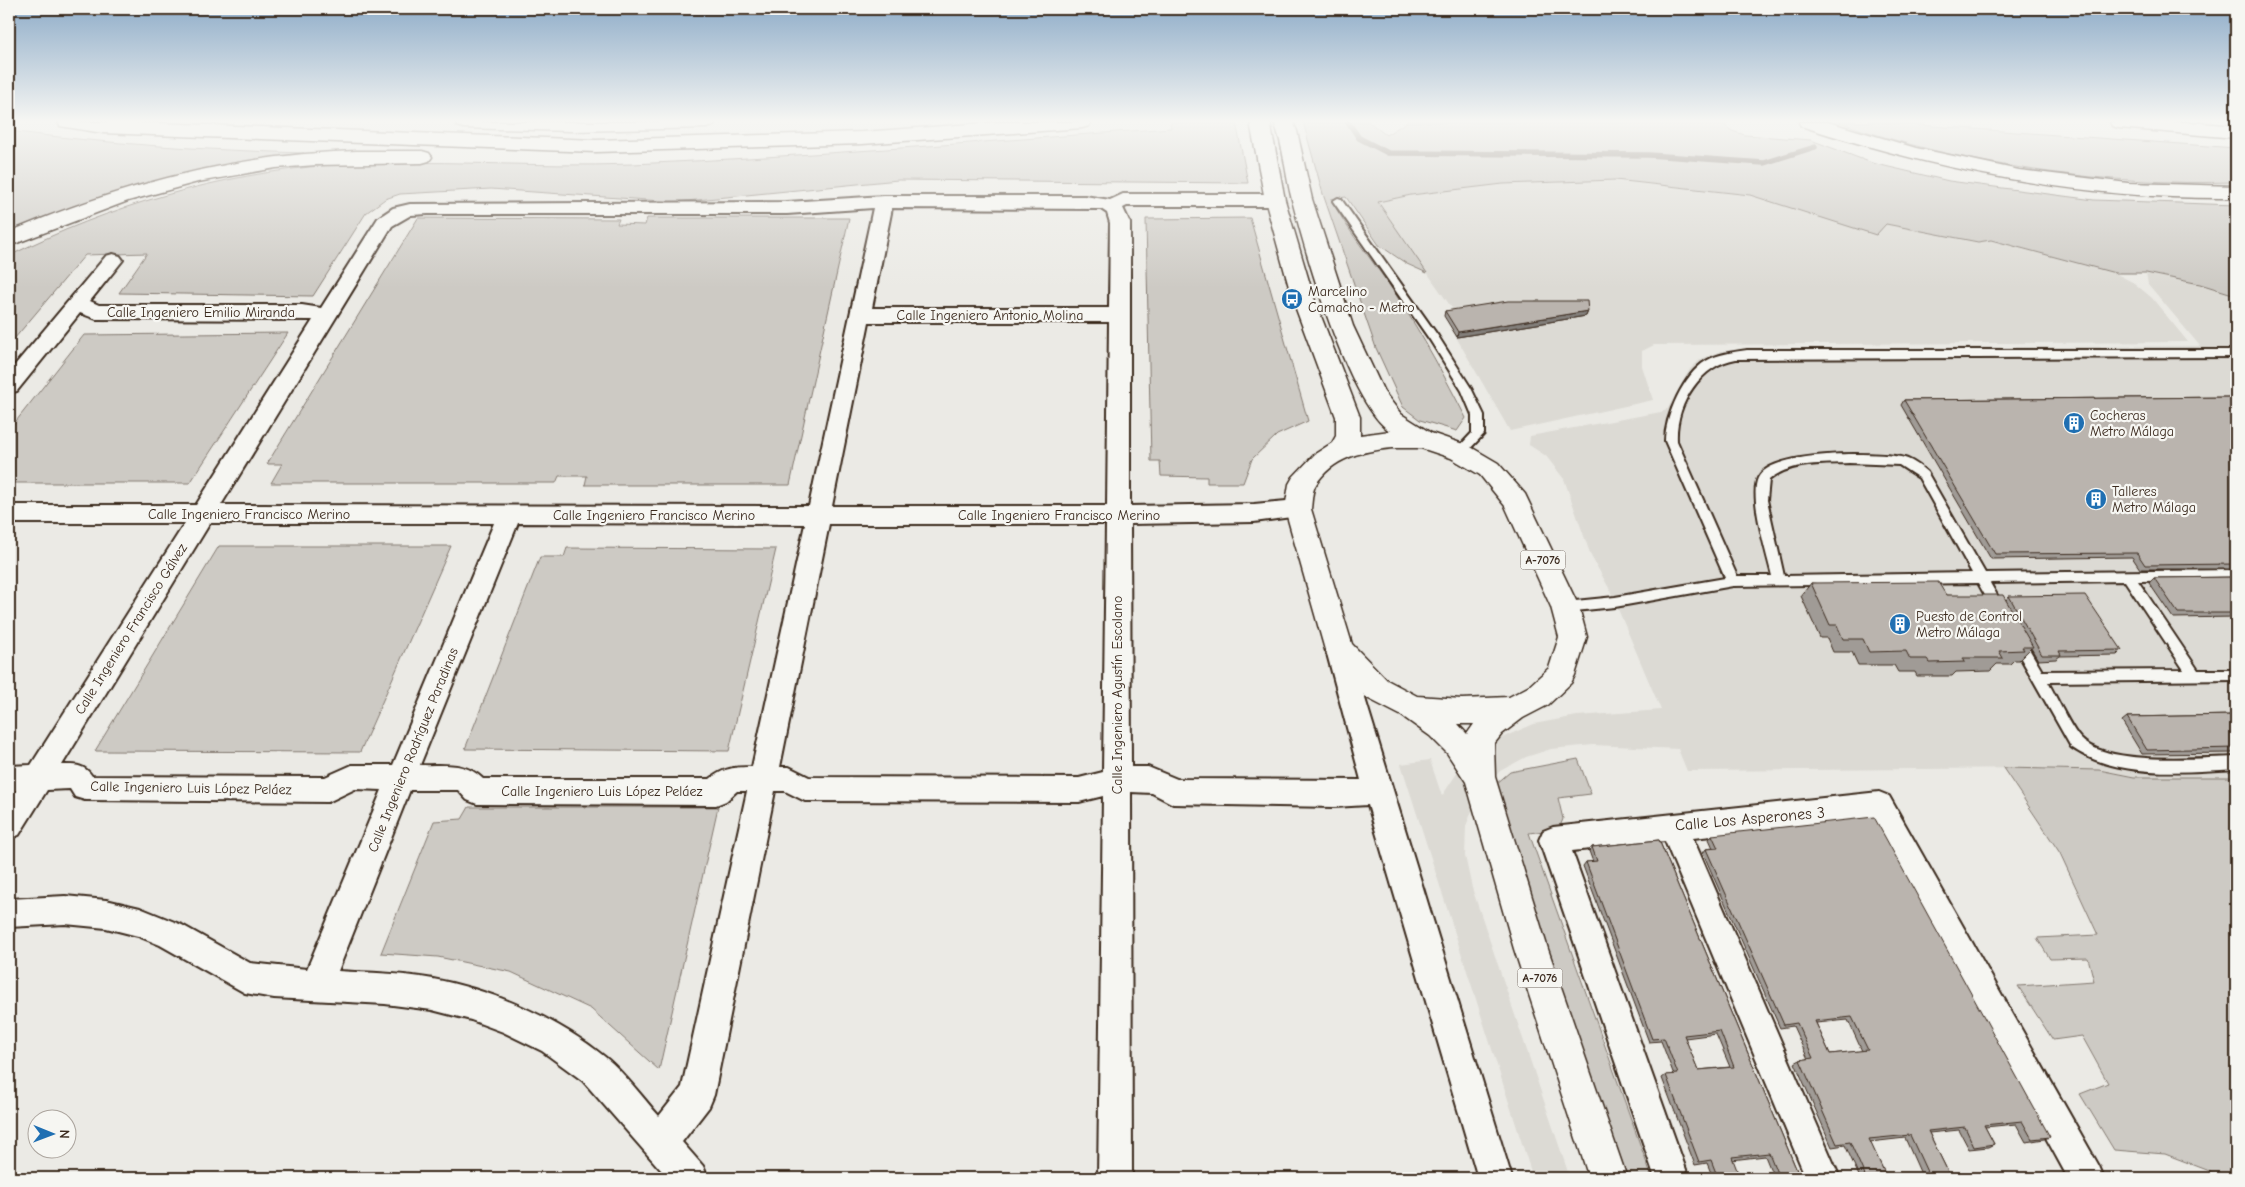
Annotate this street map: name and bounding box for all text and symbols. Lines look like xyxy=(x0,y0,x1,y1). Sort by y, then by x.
place label: Marcelino Camacho - Metro xyxy=(1308,283,1415,316)
bus stop icon: Marcelino Camacho - Metro xyxy=(1280,287,1304,311)
street label: Calle Ingeniero Emilio Miranda xyxy=(107,304,295,321)
street label: Calle Ingeniero Antonio Molina xyxy=(897,307,1083,324)
place label: Cocheras Metro Málaga xyxy=(2090,407,2174,440)
building icon: Cocheras Metro Málaga xyxy=(2062,411,2086,435)
place label: Talleres Metro Málaga xyxy=(2112,483,2196,516)
building icon: Talleres Metro Málaga xyxy=(2084,487,2108,511)
street label: Calle Ingeniero Francisco Merino xyxy=(148,506,350,523)
street label: Calle Ingeniero Francisco Merino xyxy=(553,507,755,524)
street label: Calle Ingeniero Francisco Merino xyxy=(958,507,1160,524)
street label: Calle Ingeniero Francisco Gálvez xyxy=(71,540,191,718)
road number: A-7076 xyxy=(1520,550,1566,570)
street label: Calle Ingeniero Agustín Escolano xyxy=(1109,596,1126,794)
place label: Puesto de Control Metro Málaga xyxy=(1916,608,2022,641)
building icon: Puesto de Control Metro Málaga xyxy=(1888,612,1912,636)
street label: Calle Ingeniero Rodríguez Paradinas xyxy=(364,645,462,855)
street label: Calle Ingeniero Luis López Peláez xyxy=(90,778,292,798)
street label: Calle Ingeniero Luis López Peláez xyxy=(501,783,703,800)
street label: Calle Los Asperones 3 xyxy=(1674,803,1826,835)
road number: A-7076 xyxy=(1518,968,1562,988)
north arrow xyxy=(28,1110,78,1160)
text: N xyxy=(56,1130,73,1139)

